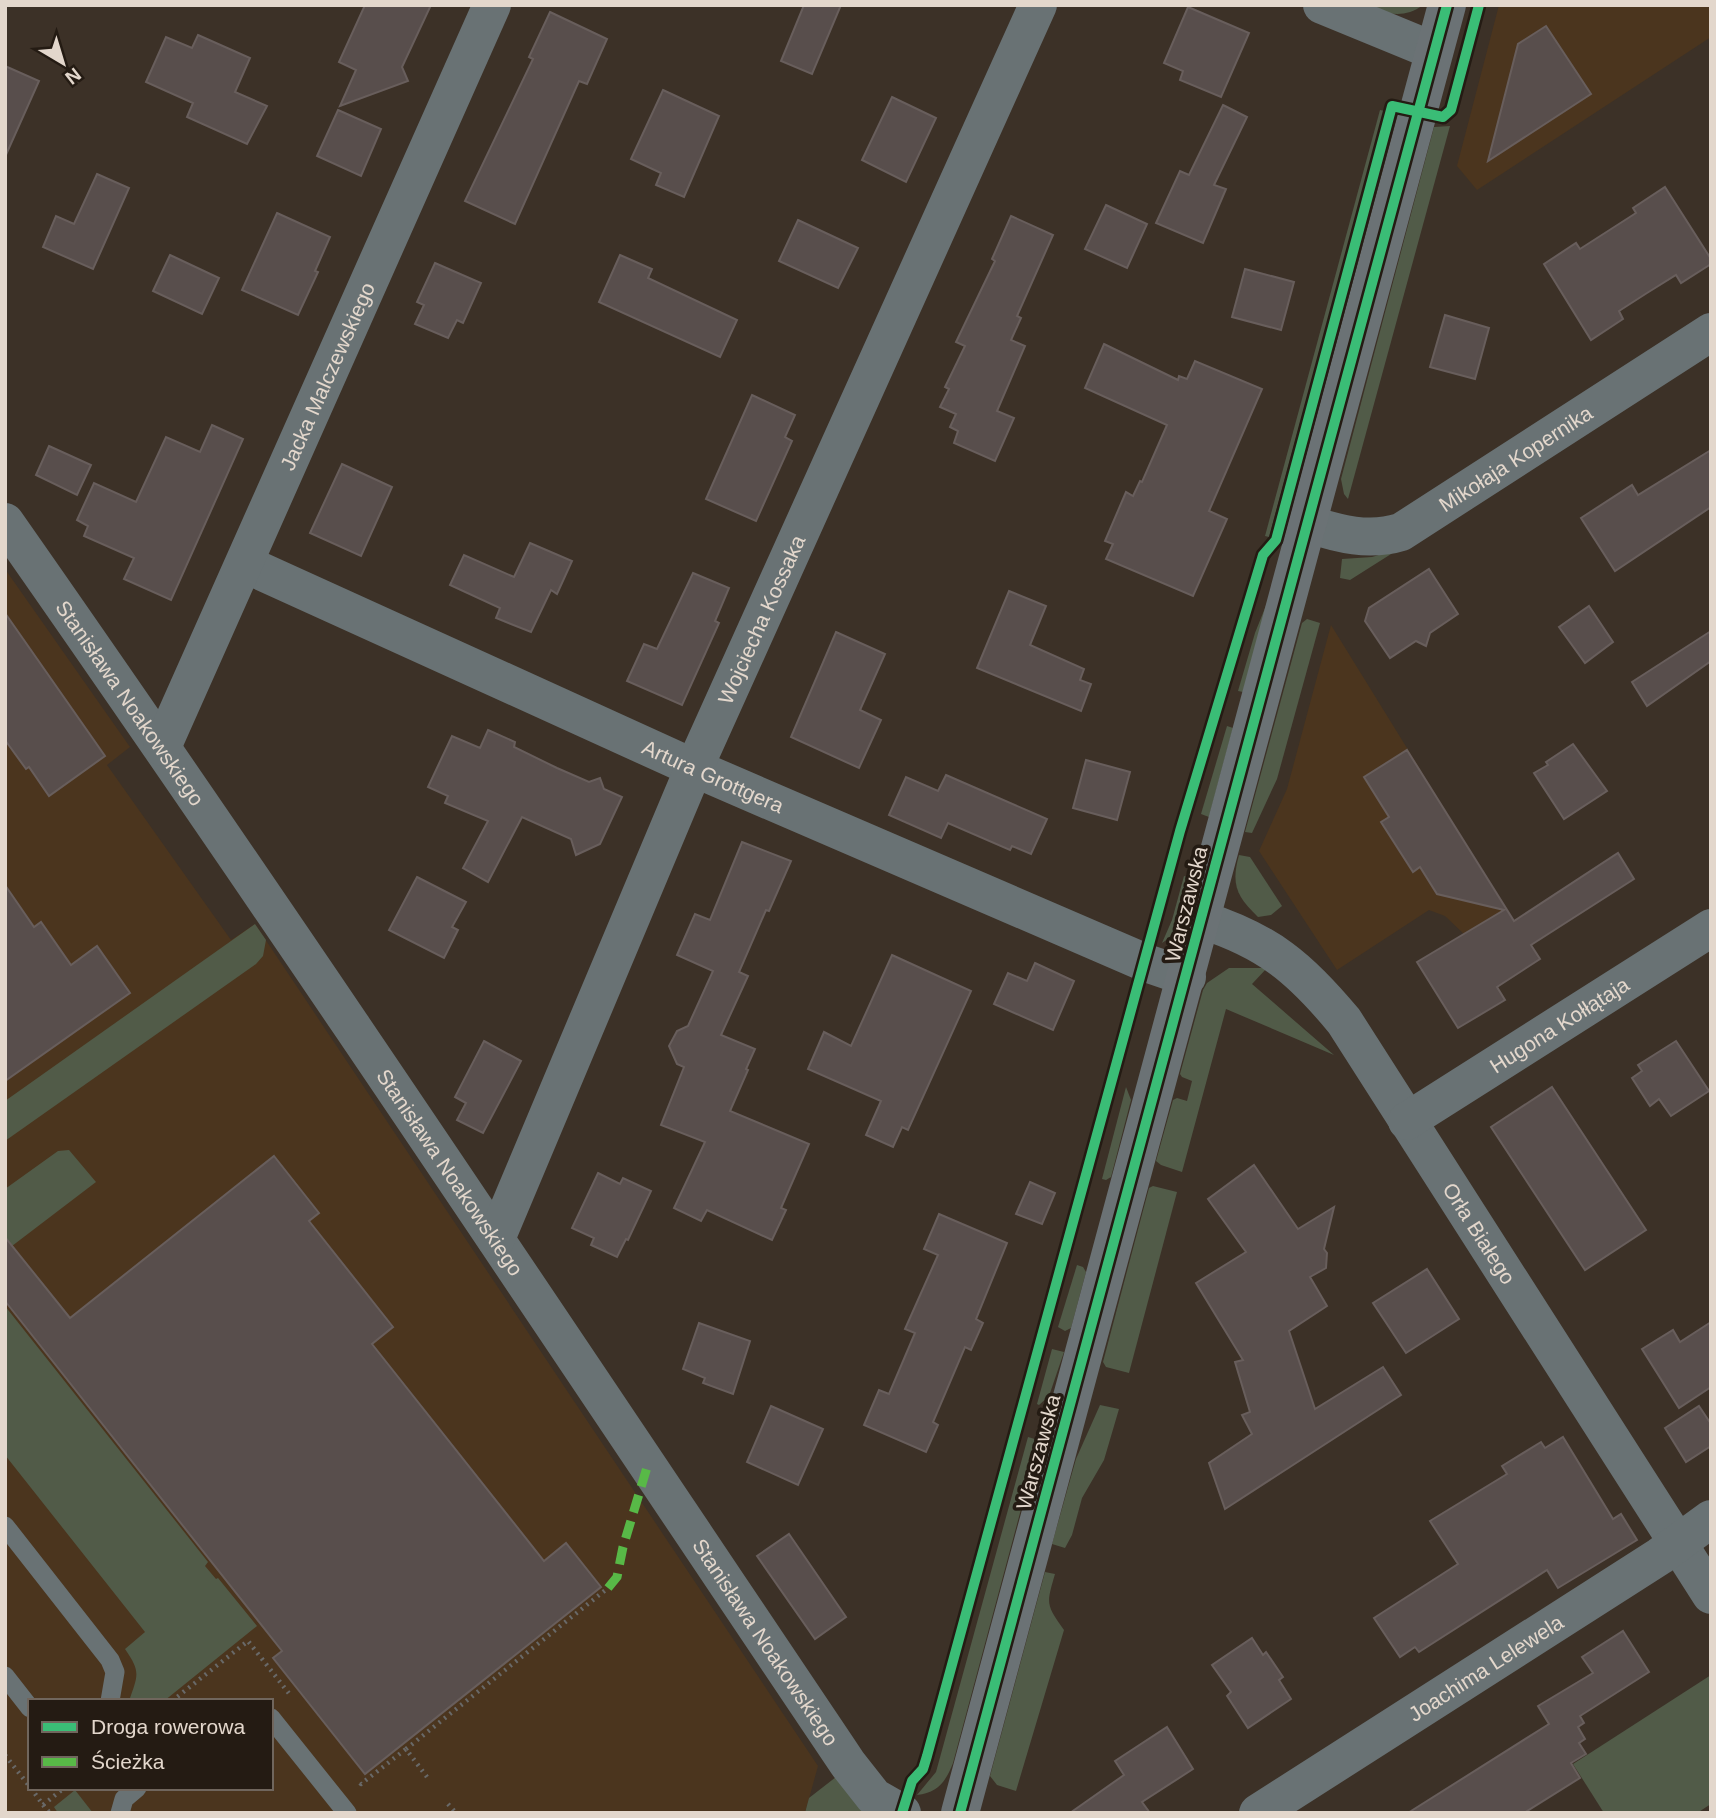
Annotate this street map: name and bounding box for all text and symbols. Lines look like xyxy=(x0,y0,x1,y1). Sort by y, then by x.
north arrow xyxy=(28,28,98,98)
text: N xyxy=(61,64,85,89)
street label: Jacka Malczewskiego xyxy=(275,279,379,474)
street label: Mikołaja Kopernika xyxy=(1434,400,1596,516)
street label: Wojciecha Kossaka xyxy=(713,531,809,707)
street label: Stanisława Noakowskiego xyxy=(52,596,209,810)
street label: Artura Grottgera xyxy=(639,735,788,817)
street label: Warszawska xyxy=(1161,844,1212,964)
street label: Hugona Kołłątaja xyxy=(1485,972,1633,1077)
street label: Stanisława Noakowskiego xyxy=(373,1064,528,1280)
street label: Orła Białego xyxy=(1439,1178,1520,1288)
street label: Warszawska xyxy=(1012,1392,1064,1512)
street label: Stanisława Noakowskiego xyxy=(688,1534,844,1750)
street label: Joachima Lelewela xyxy=(1404,1610,1567,1725)
legend xyxy=(28,1699,273,1790)
text: Droga rowerowa xyxy=(91,1715,245,1738)
text: Ścieżka xyxy=(91,1750,165,1773)

